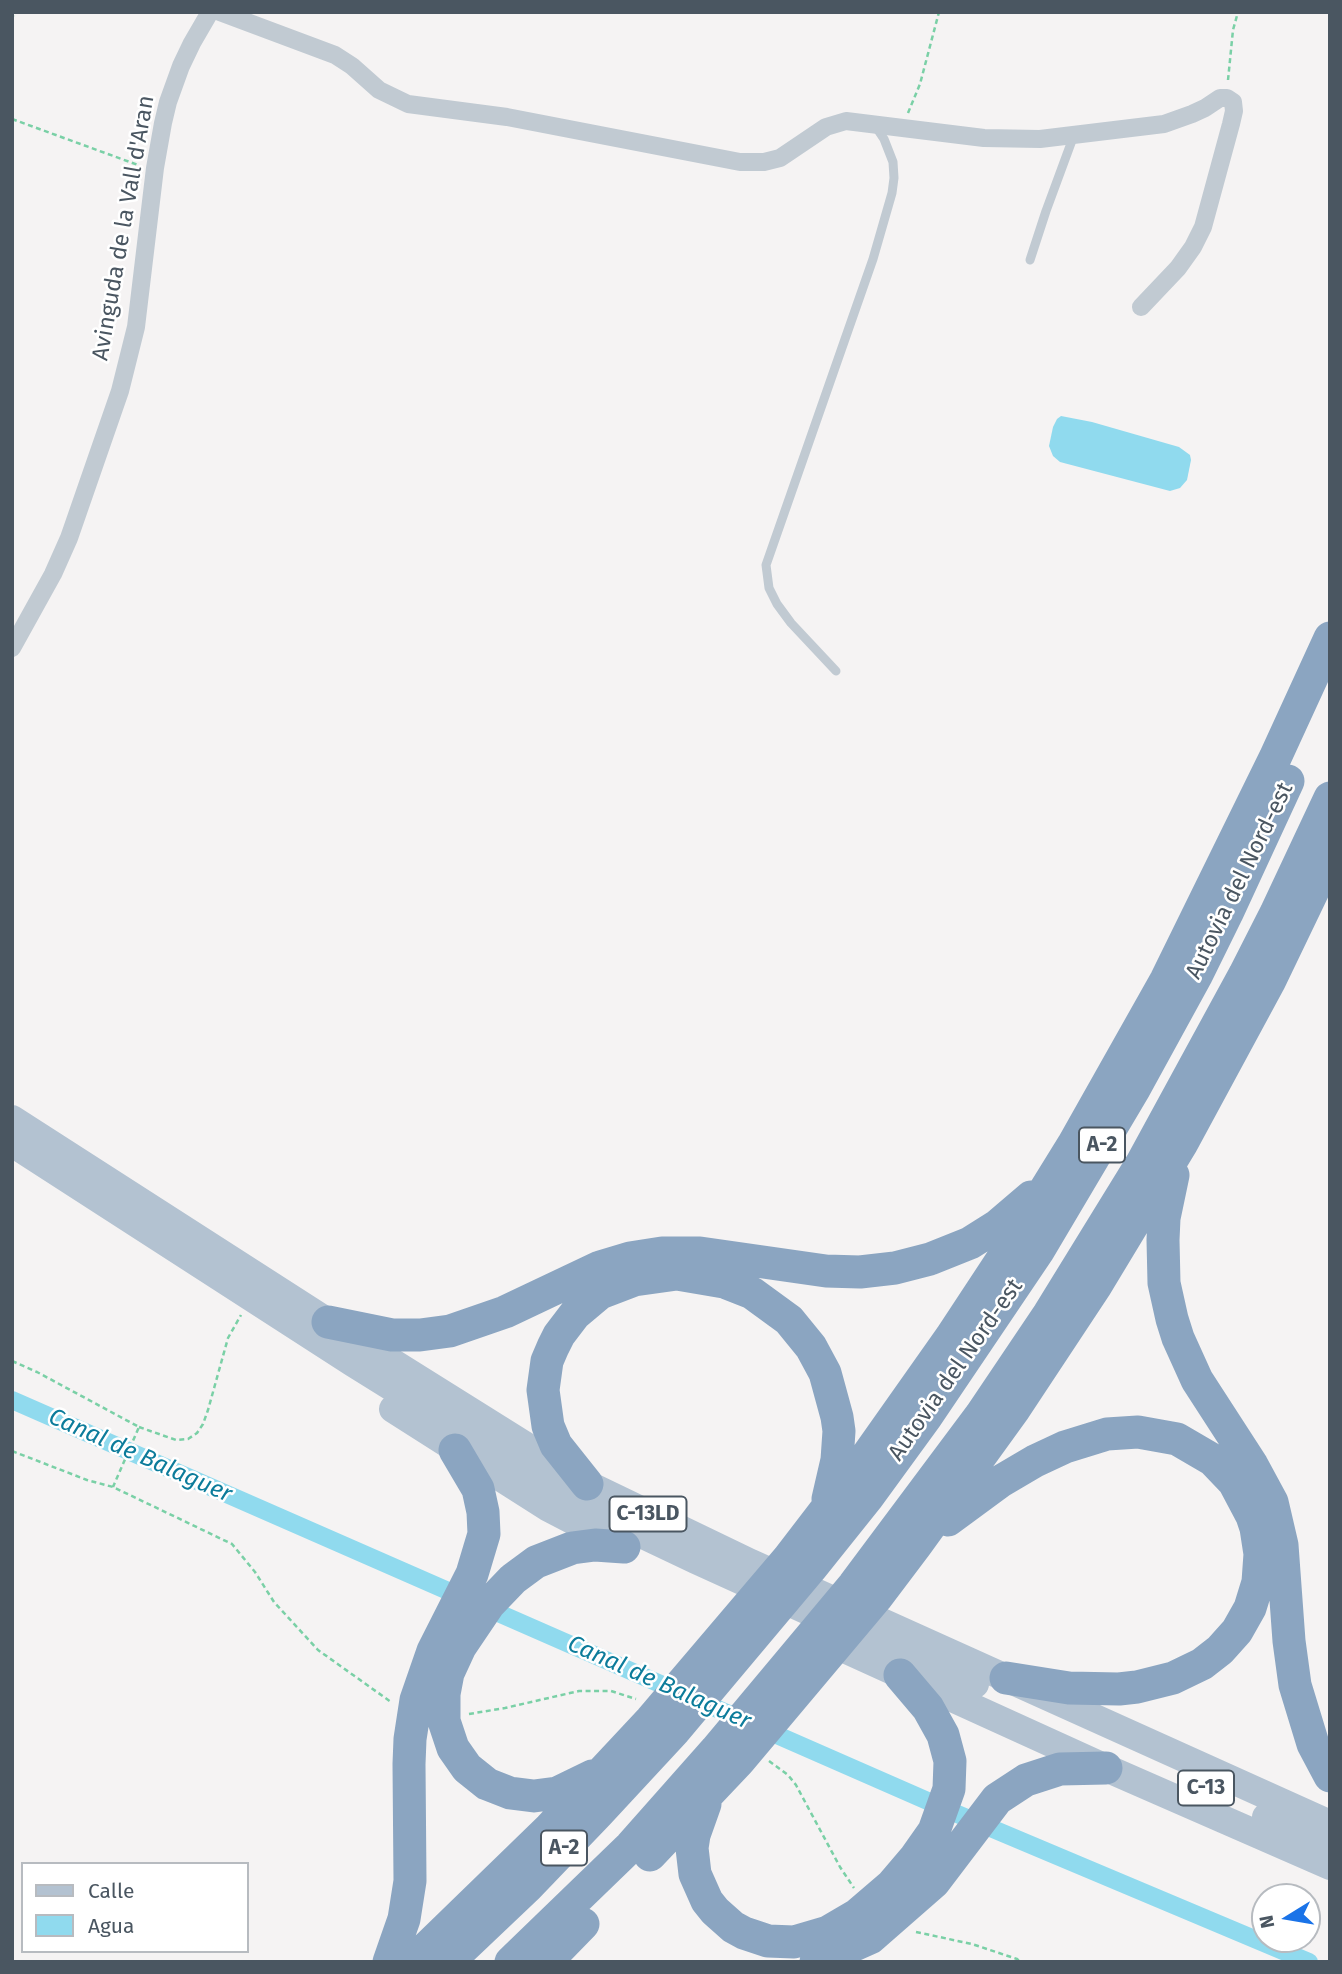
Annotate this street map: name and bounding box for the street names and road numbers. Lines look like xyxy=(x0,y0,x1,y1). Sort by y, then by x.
street label: Avinguda de la Vall d'Aran xyxy=(87,93,161,363)
street label: Autovia del Nord-est xyxy=(1180,778,1300,984)
road number: A-2 xyxy=(1079,1128,1125,1162)
street label: Autovia del Nord-est xyxy=(883,1274,1029,1466)
road number: C-13LD xyxy=(610,1496,686,1532)
road number: C-13 xyxy=(1178,1770,1234,1806)
road number: A-2 xyxy=(541,1830,587,1866)

